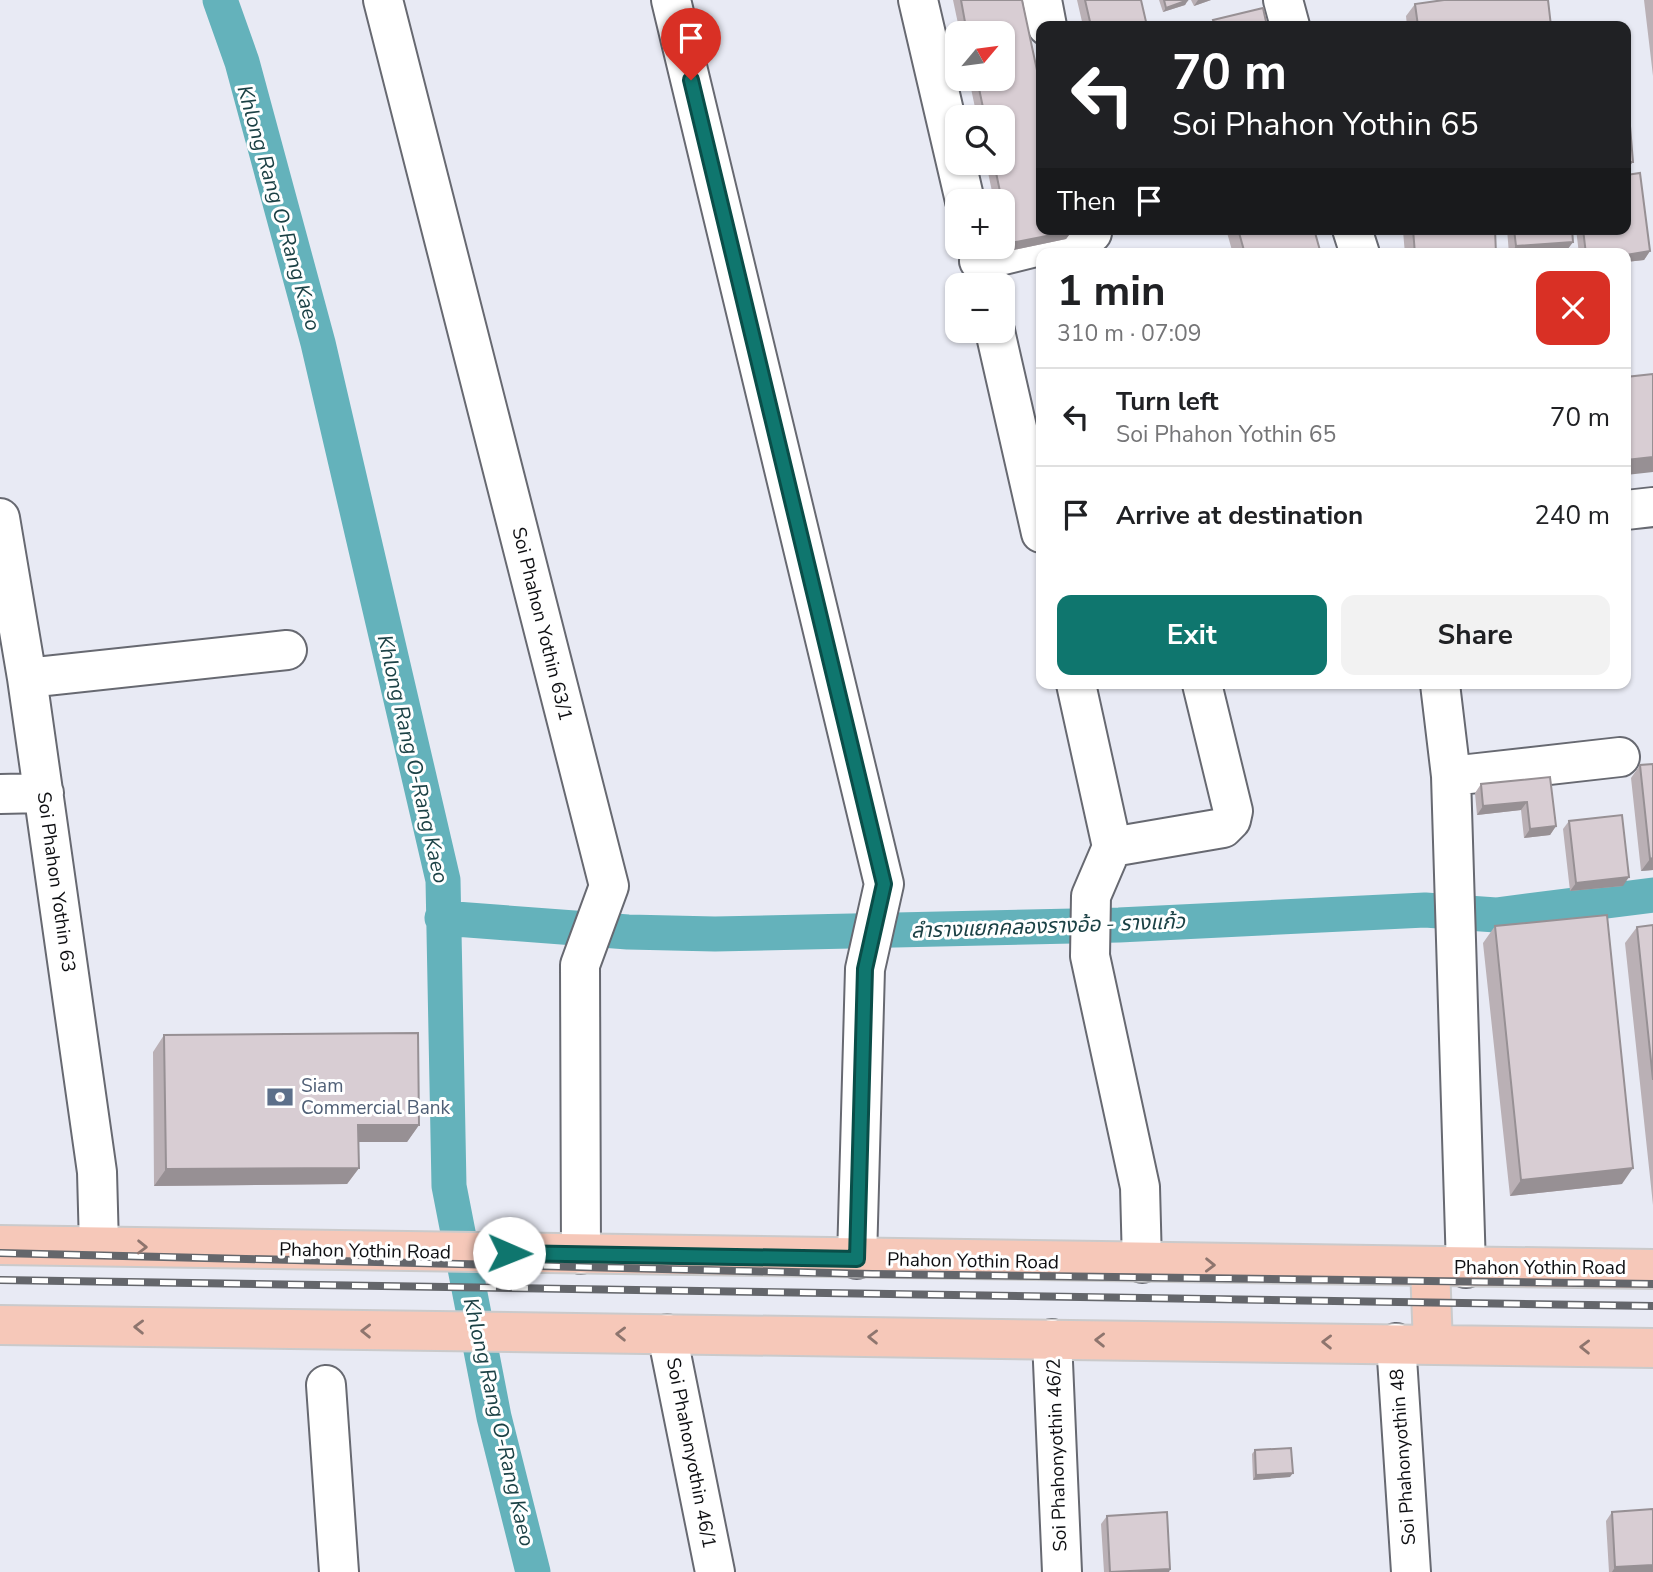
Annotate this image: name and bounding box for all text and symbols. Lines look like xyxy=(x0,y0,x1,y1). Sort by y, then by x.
pin xyxy=(661,8,721,80)
icon: arrive xyxy=(672,19,710,57)
north arrow xyxy=(945,21,1015,91)
map controls xyxy=(945,21,1015,343)
text: 70 m xyxy=(1172,39,1287,106)
icon: left xyxy=(1057,49,1148,140)
water label: Khlong Rang O-Rang Kaeo xyxy=(231,82,327,334)
text: Soi Phahon Yothin 65 xyxy=(1172,103,1479,146)
button: search xyxy=(945,105,1015,175)
icon: arrive xyxy=(1130,182,1168,220)
text: Then xyxy=(1057,184,1116,219)
button: + xyxy=(945,189,1015,259)
text: 1 min xyxy=(1057,263,1166,320)
button: close xyxy=(1536,271,1610,345)
button: − xyxy=(945,273,1015,343)
text: 310 m · 07:09 xyxy=(1057,318,1202,349)
text: Turn left xyxy=(1116,384,1219,419)
icon: left xyxy=(1057,398,1095,436)
text: 70 m xyxy=(1550,400,1610,435)
text: Soi Phahon Yothin 65 xyxy=(1116,419,1336,450)
icon: arrive xyxy=(1057,496,1095,534)
text: Arrive at destination xyxy=(1116,498,1363,533)
text: 240 m xyxy=(1534,498,1610,533)
street label: Soi Phahon Yothin 63/1 xyxy=(505,524,579,724)
button: Exit xyxy=(1057,595,1327,675)
button: Share xyxy=(1341,595,1610,675)
water label: Khlong Rang O-Rang Kaeo xyxy=(371,632,455,886)
street label: Soi Phahon Yothin 63 xyxy=(30,790,82,974)
water label: ลำรางแยกคลองรางอ้อ - รางแก้ว xyxy=(911,907,1186,945)
place label: Siam Commercial Bank xyxy=(301,1073,450,1121)
bank icon: Siam Commercial Bank xyxy=(265,1082,295,1112)
position arrow xyxy=(472,1216,546,1290)
street label: Phahon Yothin Road xyxy=(279,1237,451,1265)
one-way arrow xyxy=(137,1239,147,1255)
street label: Phahon Yothin Road xyxy=(887,1247,1059,1275)
street label: Phahon Yothin Road xyxy=(1454,1255,1626,1281)
one-way arrow xyxy=(1205,1257,1216,1272)
water label: Khlong Rang O-Rang Kaeo xyxy=(457,1295,541,1549)
one-way arrow xyxy=(133,1319,144,1335)
one-way arrow xyxy=(361,1323,371,1339)
one-way arrow xyxy=(615,1326,625,1342)
one-way arrow xyxy=(867,1329,877,1345)
one-way arrow xyxy=(1094,1332,1105,1347)
one-way arrow xyxy=(1322,1334,1332,1350)
one-way arrow xyxy=(1579,1339,1590,1355)
street label: Soi Phahonyothin 46/1 xyxy=(660,1355,722,1551)
street label: Soi Phahonyothin 46/2 xyxy=(1041,1358,1073,1552)
street label: Soi Phahonyothin 48 xyxy=(1384,1368,1422,1546)

